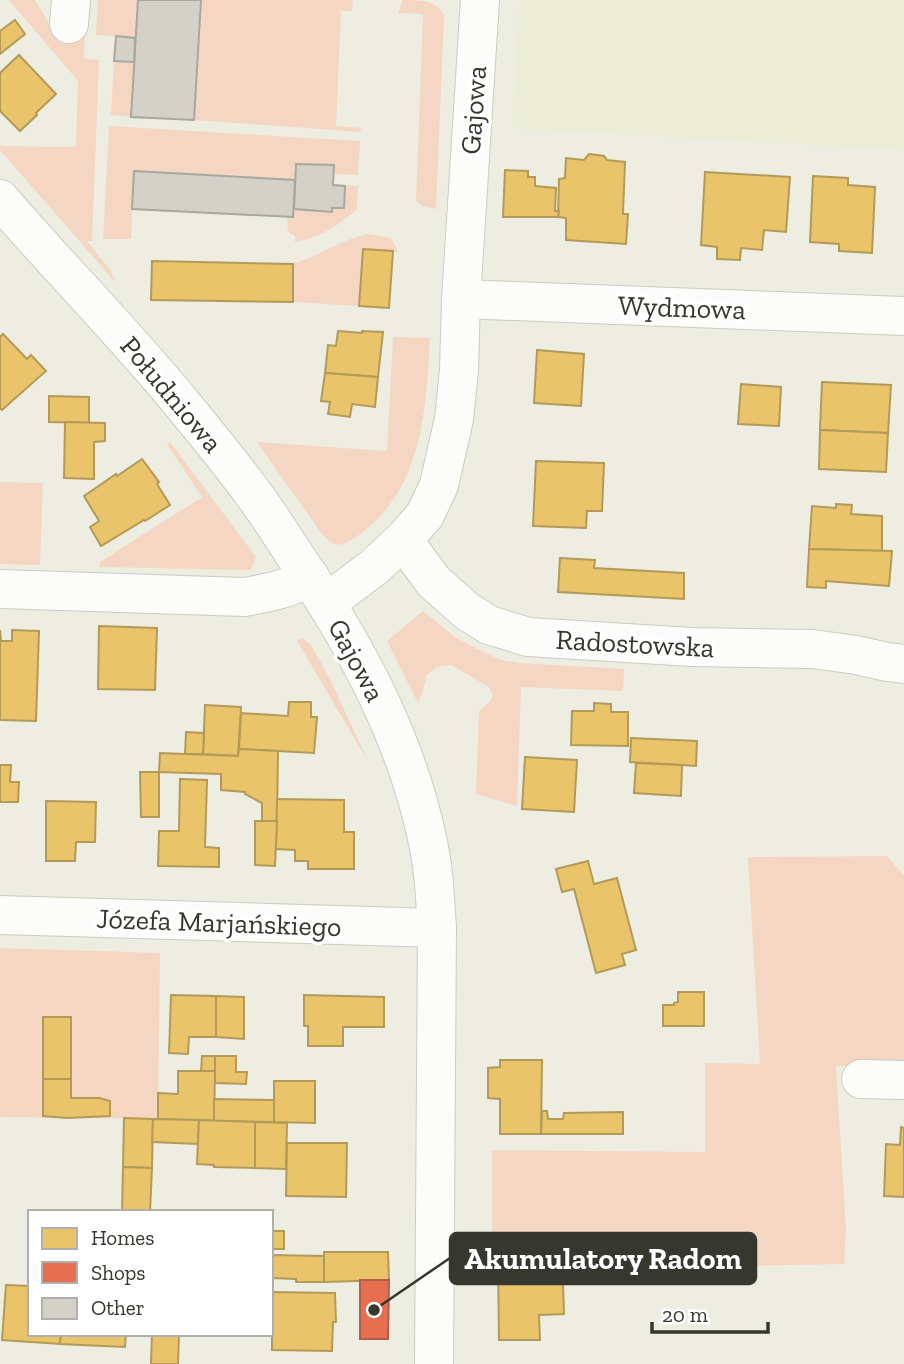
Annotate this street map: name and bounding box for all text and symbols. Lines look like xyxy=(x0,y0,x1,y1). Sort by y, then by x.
street label: Gajowa xyxy=(454,64,493,156)
street label: Wydmowa xyxy=(618,289,747,326)
street label: Południowa xyxy=(114,330,230,459)
street label: Gajowa xyxy=(321,613,392,708)
street label: Radostowska xyxy=(555,623,716,664)
street label: Józefa Marjańskiego xyxy=(96,902,342,943)
legend xyxy=(28,1210,273,1336)
text: Homes xyxy=(91,1225,154,1250)
callout: Akumulatory Radom xyxy=(450,1233,756,1284)
text: Akumulatory Radom xyxy=(464,1241,742,1277)
text: Shops xyxy=(91,1260,145,1285)
scale bar xyxy=(652,1290,768,1334)
text: Other xyxy=(91,1295,145,1320)
text: 20 m xyxy=(662,1302,708,1327)

